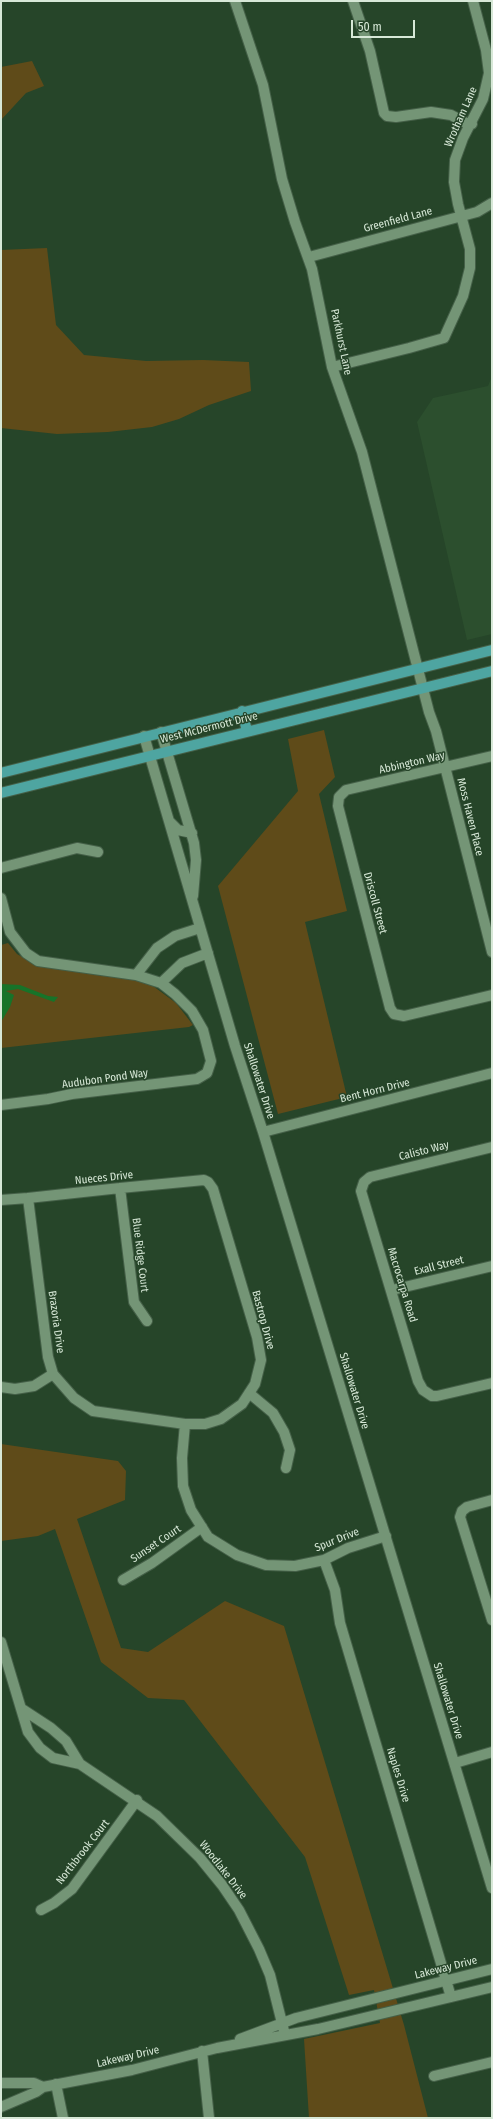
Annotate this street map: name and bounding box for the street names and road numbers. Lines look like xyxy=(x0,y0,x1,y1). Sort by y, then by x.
street label: Wrotham Lane xyxy=(442,85,480,149)
street label: Greenfield Lane xyxy=(362,205,434,235)
street label: Parkhurst Lane xyxy=(328,308,354,376)
street label: West McDermott Drive xyxy=(159,710,259,746)
street label: Abbington Way xyxy=(378,749,446,777)
street label: Moss Haven Place xyxy=(454,777,486,857)
street label: Driscoll Street xyxy=(360,871,390,935)
street label: Shallowater Drive xyxy=(241,1041,277,1121)
street label: Audubon Pond Way xyxy=(61,1066,149,1092)
street label: Bent Horn Drive xyxy=(339,1076,411,1106)
street label: Calisto Way xyxy=(398,1138,450,1164)
street label: Nueces Drive xyxy=(74,1168,134,1188)
street label: Blue Ridge Court xyxy=(129,1217,151,1293)
street label: Macrocarpa Road xyxy=(384,1246,420,1324)
street label: Exall Street xyxy=(413,1253,465,1279)
street label: Bastrop Drive xyxy=(249,1289,277,1351)
street label: Brazoria Drive xyxy=(45,1290,67,1354)
street label: Shallowater Drive xyxy=(336,1351,372,1431)
street label: Sunset Court xyxy=(128,1522,184,1566)
street label: Spur Drive xyxy=(313,1525,361,1555)
street label: Shallowater Drive xyxy=(430,1661,466,1741)
street label: Naples Drive xyxy=(383,1746,413,1804)
street label: Northbrook Court xyxy=(54,1817,112,1887)
street label: Woodlake Drive xyxy=(196,1838,250,1902)
street label: Lakeway Drive xyxy=(413,1954,479,1982)
street label: Lakeway Drive xyxy=(95,2043,161,2071)

